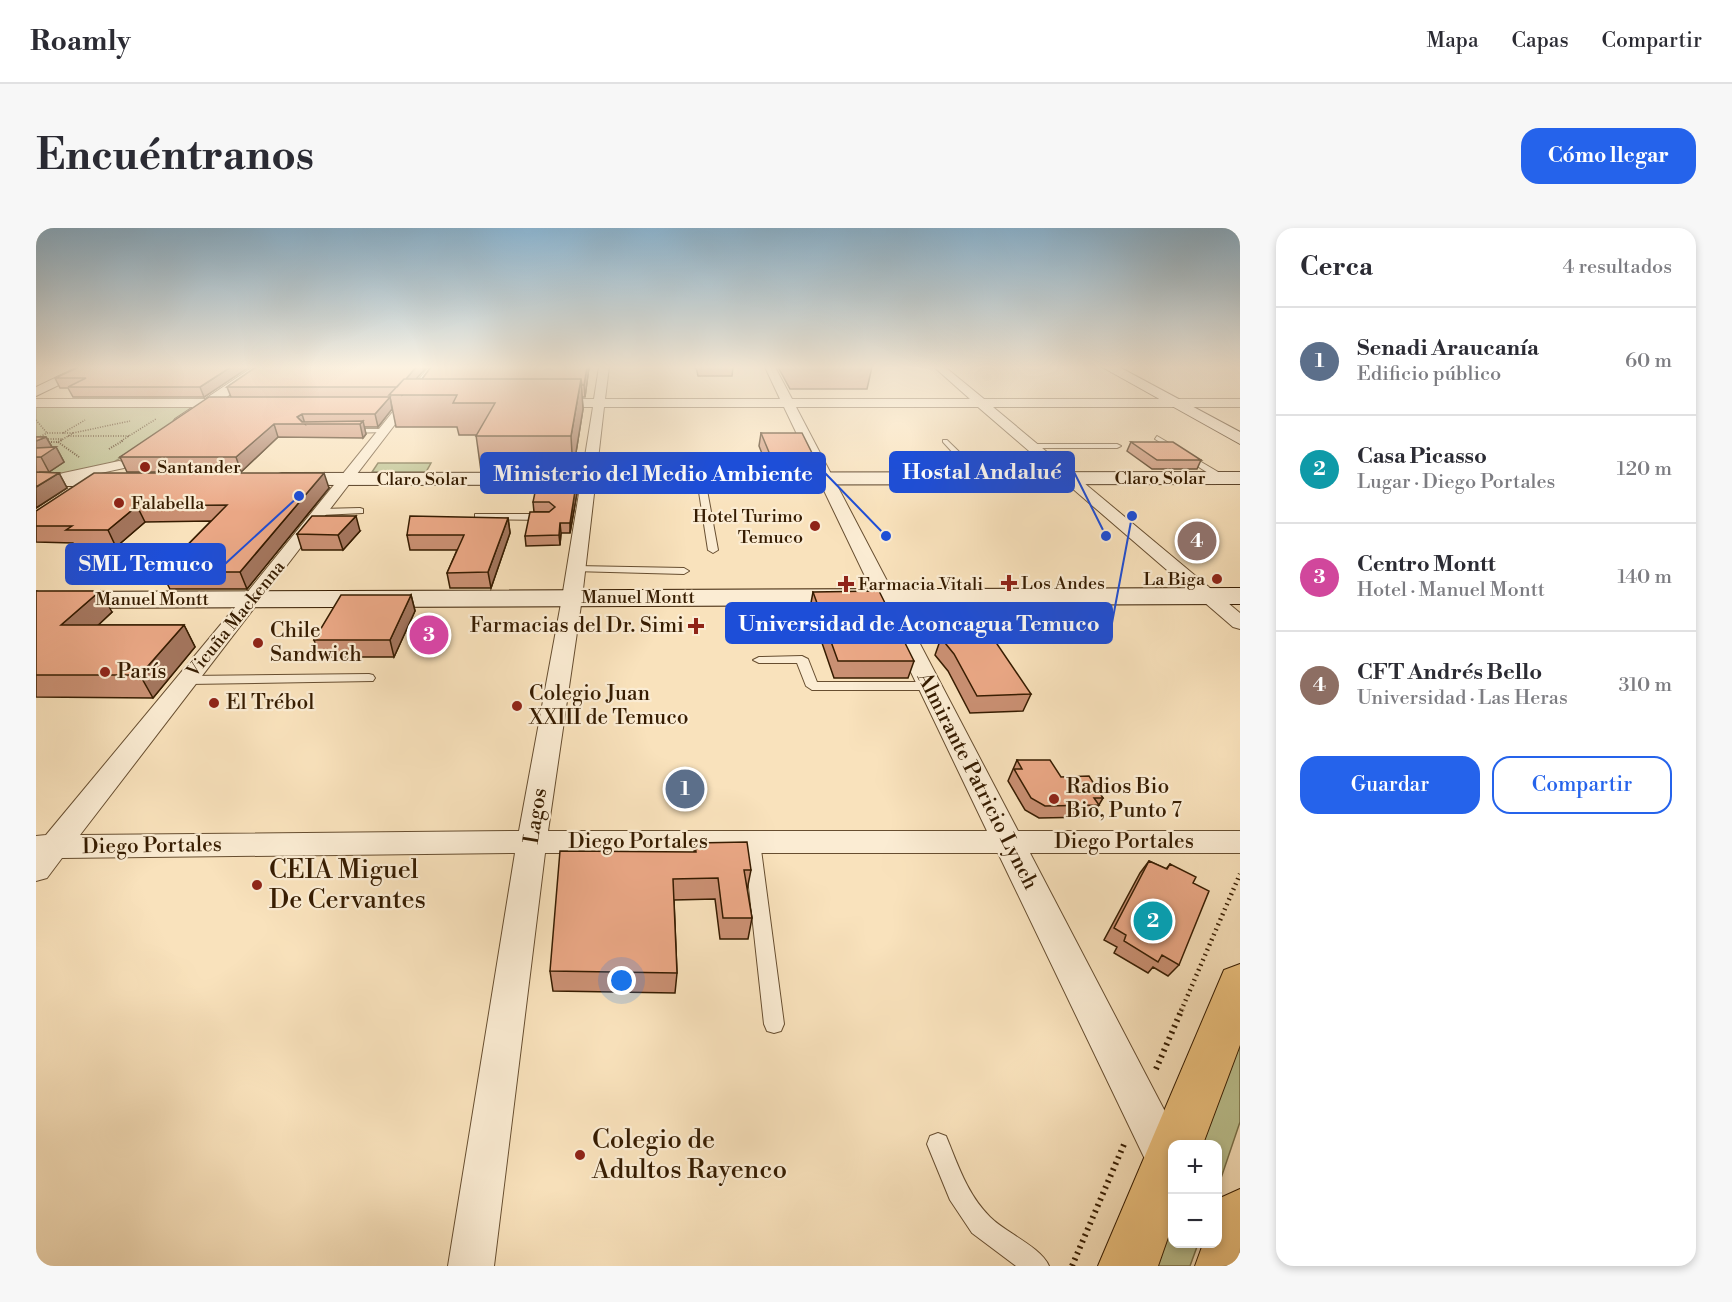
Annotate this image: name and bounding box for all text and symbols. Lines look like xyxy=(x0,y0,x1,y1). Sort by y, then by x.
text: Roamly xyxy=(30,24,131,59)
text: Mapa xyxy=(1427,28,1479,54)
text: Capas xyxy=(1512,28,1569,54)
text: Compartir xyxy=(1602,28,1702,54)
button: Cómo llegar xyxy=(1521,128,1696,184)
text: Encuéntranos xyxy=(36,130,314,183)
text: Cerca xyxy=(1300,251,1373,283)
text: 4 resultados xyxy=(1562,255,1672,280)
text: Senadi Araucanía xyxy=(1357,335,1539,362)
text: 1 xyxy=(1315,349,1324,374)
text: 60 m xyxy=(1625,349,1672,374)
text: Edificio público xyxy=(1357,362,1501,387)
text: Casa Picasso xyxy=(1357,443,1487,470)
callout: Hostal Andalué xyxy=(890,452,1074,492)
callout: Ministerio del Medio Ambiente xyxy=(481,453,825,493)
place label: Santander xyxy=(157,456,241,479)
text: 2 xyxy=(1313,457,1326,482)
text: 120 m xyxy=(1617,457,1672,482)
text: Hostal Andalué xyxy=(902,459,1062,486)
marker: Santander xyxy=(138,460,152,474)
text: Ministerio del Medio Ambiente xyxy=(493,461,813,488)
street label: Claro Solar xyxy=(1115,467,1206,490)
street label: Claro Solar xyxy=(377,468,468,491)
text: Lugar · Diego Portales xyxy=(1357,470,1555,495)
place label: Falabella xyxy=(131,492,205,515)
marker: Falabella xyxy=(112,496,126,510)
place label: Hotel Turimo Temuco xyxy=(693,505,803,549)
pin: 4 xyxy=(1178,518,1216,564)
marker: Hotel Turimo Temuco xyxy=(808,519,822,533)
callout: SML Temuco xyxy=(66,544,225,584)
text: SML Temuco xyxy=(79,551,213,578)
text: Centro Montt xyxy=(1357,551,1496,578)
street label: Vicuña Mackenna xyxy=(181,555,291,683)
text: 3 xyxy=(1313,565,1326,590)
text: 140 m xyxy=(1617,565,1672,590)
place label: La Biga xyxy=(1143,568,1206,591)
place label: Los Andes xyxy=(1021,572,1105,595)
marker: La Biga xyxy=(1210,572,1224,586)
place label: Farmacia Vitali xyxy=(858,573,983,596)
marker: Los Andes xyxy=(1002,576,1016,590)
marker: Farmacia Vitali xyxy=(839,577,853,591)
text: Hotel · Manuel Montt xyxy=(1357,578,1545,603)
street label: Manuel Montt xyxy=(581,586,695,609)
street label: Manuel Montt xyxy=(95,588,209,611)
callout: Universidad de Aconcagua Temuco xyxy=(726,603,1112,643)
text: Universidad de Aconcagua Temuco xyxy=(738,611,1100,638)
pin: 3 xyxy=(410,612,448,658)
place label: Farmacias del Dr. Simi xyxy=(470,613,684,639)
place label: Chile Sandwich xyxy=(270,618,362,668)
marker: Farmacias del Dr. Simi xyxy=(689,619,703,633)
marker: Chile Sandwich xyxy=(251,636,265,650)
place label: París xyxy=(117,659,167,685)
text: CFT Andrés Bello xyxy=(1357,659,1542,686)
marker: París xyxy=(98,665,112,679)
street label: Almirante Patricio Lynch xyxy=(910,667,1043,895)
text: 4 xyxy=(1313,673,1326,698)
text: 310 m xyxy=(1619,673,1672,698)
place label: Colegio Juan XXIII de Temuco xyxy=(528,681,689,731)
text: Universidad · Las Heras xyxy=(1357,686,1568,711)
place label: El Trébol xyxy=(226,690,314,716)
marker: El Trébol xyxy=(207,696,221,710)
marker: Colegio Juan XXIII de Temuco xyxy=(510,699,524,713)
button: Guardar xyxy=(1300,756,1480,814)
button: Compartir xyxy=(1492,756,1672,814)
pin: 1 xyxy=(666,766,704,812)
place label: Radios Bio Bio, Punto 7 xyxy=(1065,774,1182,824)
street label: Lagos xyxy=(519,786,553,846)
marker: Radios Bio Bio, Punto 7 xyxy=(1047,792,1061,806)
street label: Diego Portales xyxy=(568,829,708,855)
street label: Diego Portales xyxy=(1054,829,1194,855)
street label: Diego Portales xyxy=(82,832,222,860)
place label: CEIA Miguel De Cervantes xyxy=(269,854,426,916)
marker: CEIA Miguel De Cervantes xyxy=(250,878,264,892)
pin: 2 xyxy=(1134,898,1172,944)
your location xyxy=(607,966,636,995)
place label: Colegio de Adultos Rayenco xyxy=(591,1124,787,1186)
map controls xyxy=(1168,1140,1222,1248)
button: + xyxy=(1168,1140,1222,1194)
marker: Colegio de Adultos Rayenco xyxy=(573,1148,587,1162)
button: − xyxy=(1168,1194,1222,1248)

